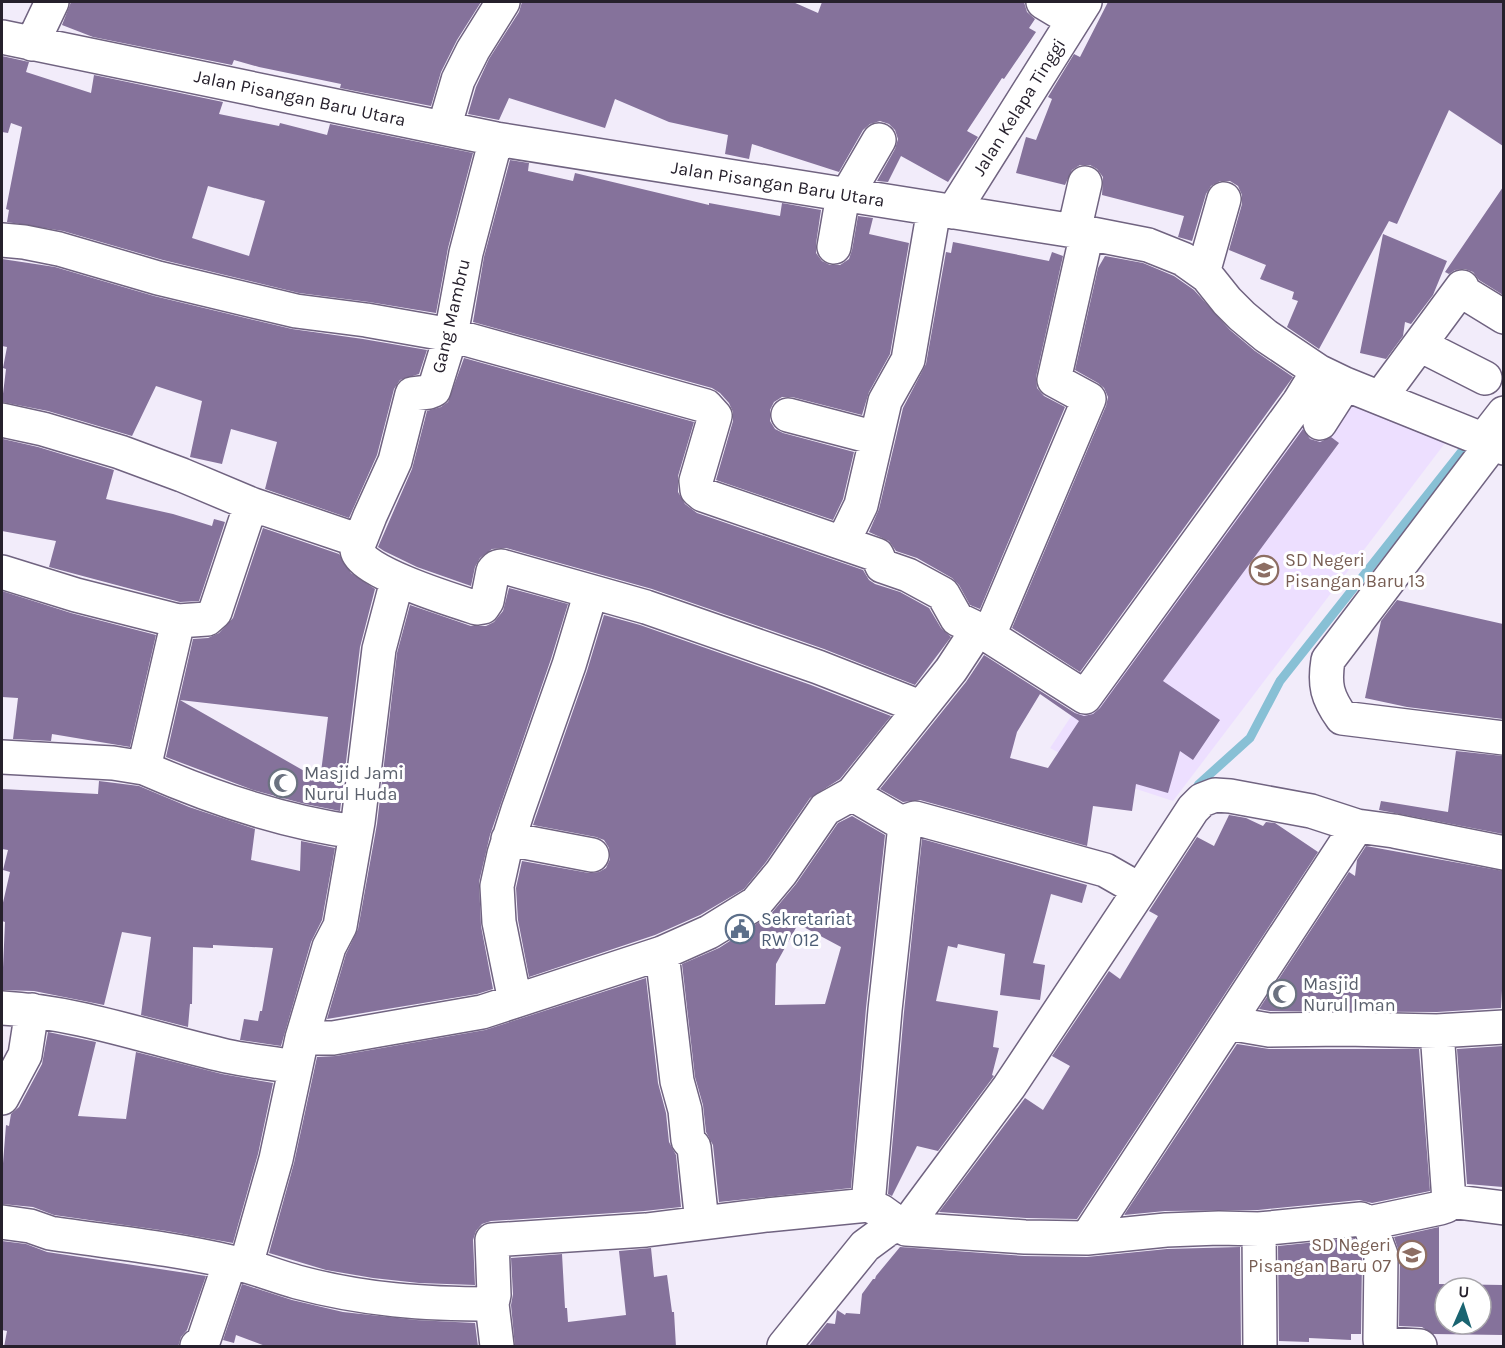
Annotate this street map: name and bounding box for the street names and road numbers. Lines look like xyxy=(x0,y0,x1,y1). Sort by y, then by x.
street label: Jalan Kelapa Tinggi xyxy=(968,34,1070,180)
street label: Jalan Pisangan Baru Utara xyxy=(192,65,408,131)
street label: Jalan Pisangan Baru Utara xyxy=(670,156,886,212)
street label: Gang Mambru xyxy=(427,257,475,375)

